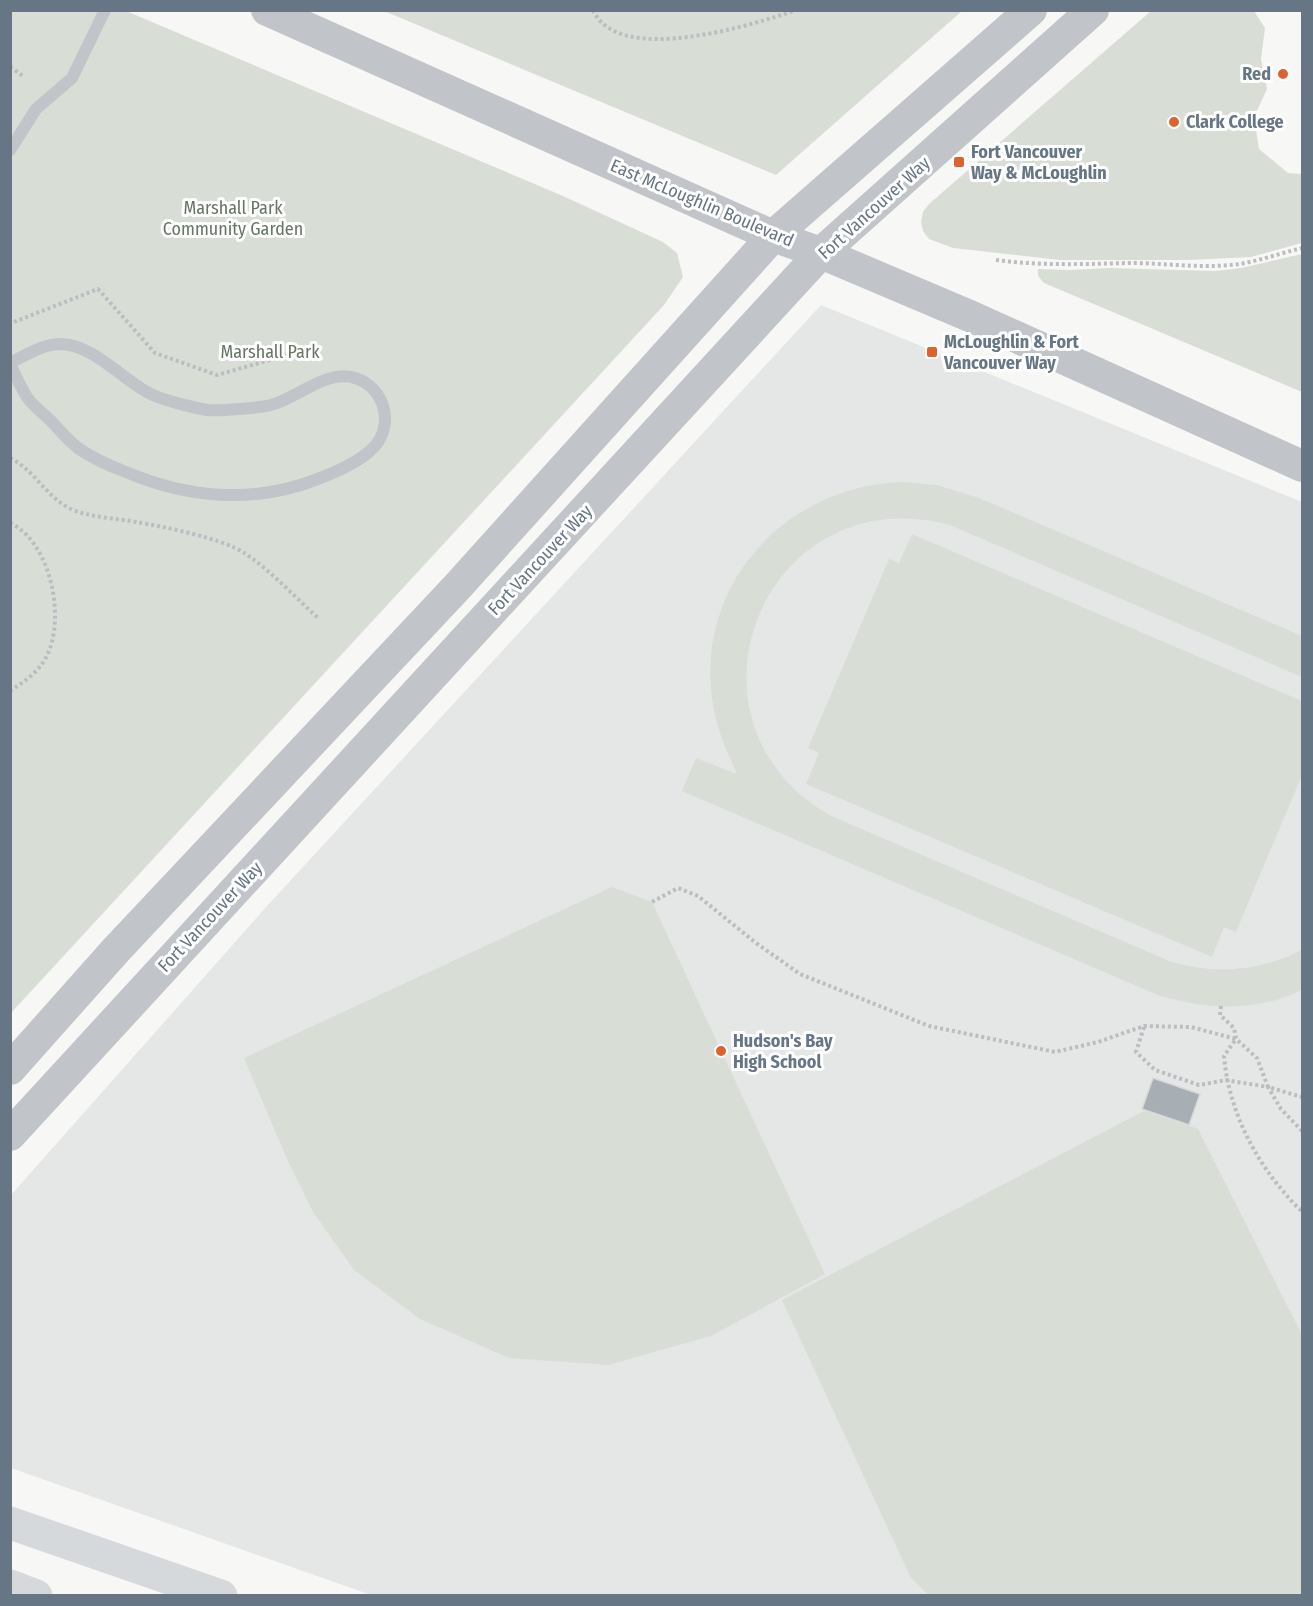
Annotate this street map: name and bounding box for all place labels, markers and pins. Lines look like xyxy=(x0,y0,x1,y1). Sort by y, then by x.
place label: Red xyxy=(1242,63,1271,85)
marker: Red xyxy=(1276,67,1290,81)
place label: Clark College xyxy=(1186,111,1284,133)
marker: Clark College xyxy=(1167,115,1181,129)
place label: Fort Vancouver Way & McLoughlin xyxy=(971,141,1107,184)
marker: Fort Vancouver Way & McLoughlin xyxy=(952,155,966,169)
place label: McLoughlin & Fort Vancouver Way xyxy=(943,331,1080,374)
marker: McLoughlin & Fort Vancouver Way xyxy=(925,345,939,359)
place label: Hudson's Bay High School xyxy=(733,1030,833,1073)
marker: Hudson's Bay High School xyxy=(714,1044,728,1058)

